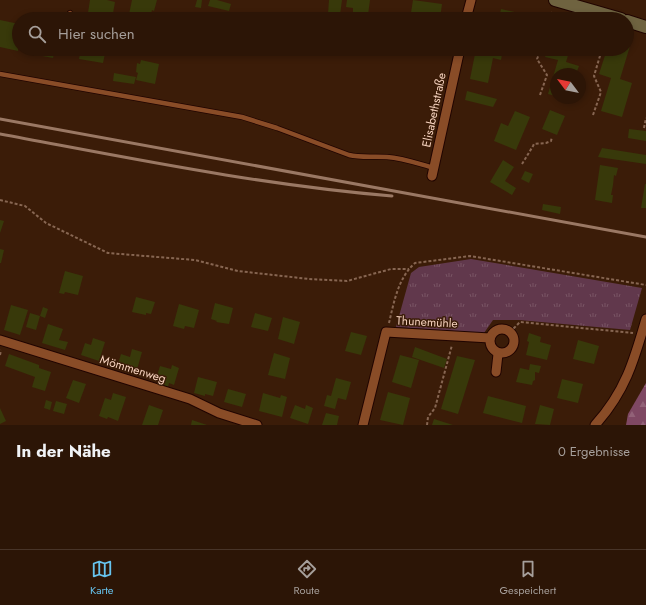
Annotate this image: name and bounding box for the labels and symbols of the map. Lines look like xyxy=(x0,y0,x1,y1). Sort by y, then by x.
north arrow xyxy=(550,68,586,104)
street label: Elisabethstraße xyxy=(417,71,451,149)
street label: Thunemühle xyxy=(396,311,458,333)
street label: Mömmenweg xyxy=(98,350,168,388)

